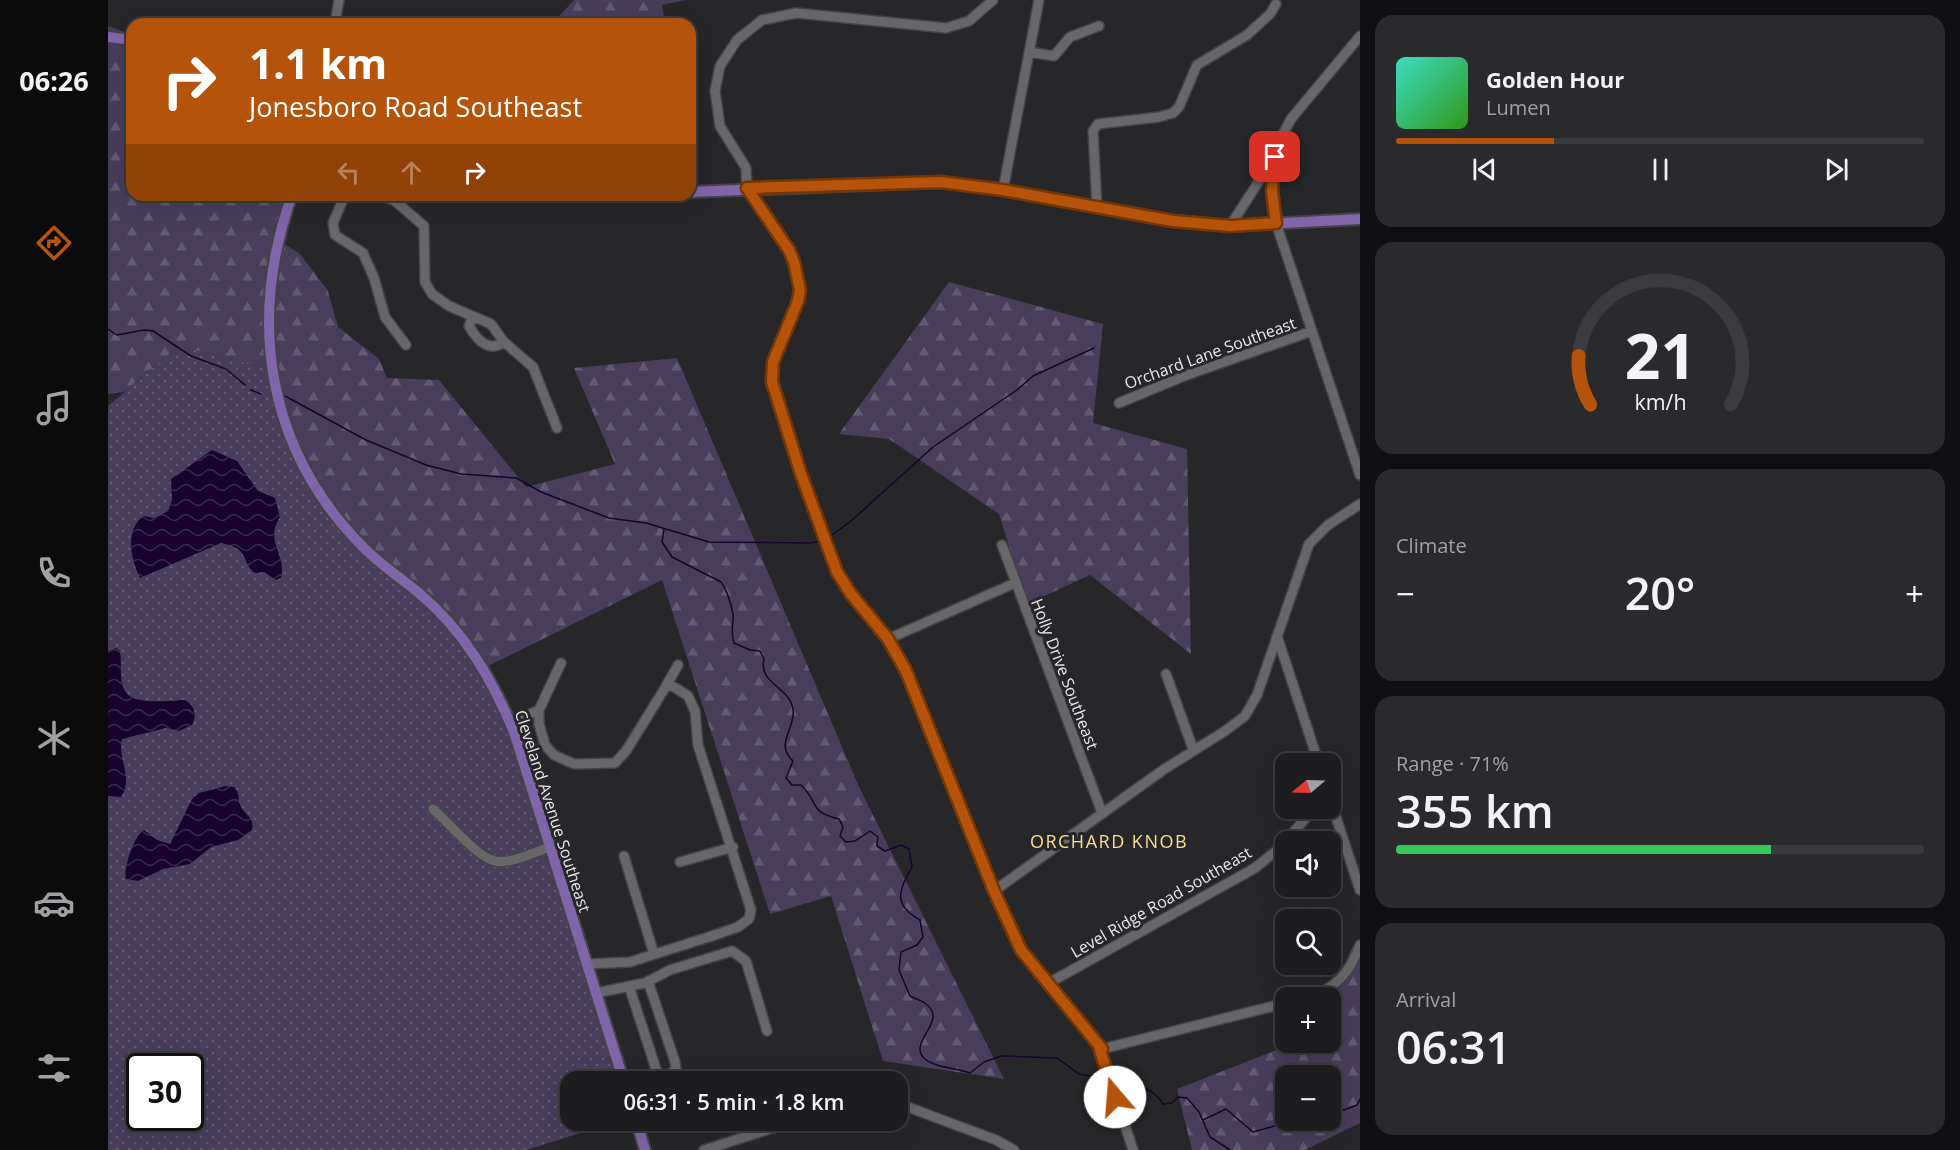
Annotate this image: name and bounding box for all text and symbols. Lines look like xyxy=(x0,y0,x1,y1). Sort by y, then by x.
text: 1.1 km xyxy=(249,34,387,91)
icon: right xyxy=(150,42,228,120)
text: 06:26 xyxy=(19,62,89,99)
text: Golden Hour xyxy=(1486,64,1624,94)
text: Jonesboro Road Southeast xyxy=(249,88,582,125)
text: Lumen xyxy=(1486,94,1551,121)
pin xyxy=(1249,131,1300,182)
icon: arrive xyxy=(1258,140,1291,173)
icon: previous xyxy=(1468,153,1501,186)
icon: pause xyxy=(1644,153,1677,186)
icon: next xyxy=(1820,153,1853,186)
icon: left xyxy=(332,156,365,189)
icon: ahead xyxy=(395,156,428,189)
icon: right xyxy=(458,156,491,189)
icon: directions xyxy=(33,222,75,264)
street label: Orchard Lane Southeast xyxy=(1121,312,1299,394)
text: 21 xyxy=(1624,312,1696,397)
icon: music xyxy=(33,387,75,429)
text: km/h xyxy=(1634,387,1686,416)
text: Climate xyxy=(1396,532,1467,559)
icon: phone xyxy=(33,552,75,594)
text: 20° xyxy=(1625,562,1695,623)
text: − xyxy=(1396,571,1415,616)
text: + xyxy=(1905,571,1924,616)
street label: Holly Drive Southeast xyxy=(1026,595,1104,753)
street label: Cleveland Avenue Southeast xyxy=(510,707,596,915)
icon: climate xyxy=(33,717,75,759)
text: Range · 71% xyxy=(1396,750,1509,777)
north arrow xyxy=(1275,753,1341,819)
map controls xyxy=(1275,753,1341,1131)
text: 355 km xyxy=(1396,780,1554,841)
district label: ORCHARD KNOB xyxy=(1030,829,1188,853)
button: sound xyxy=(1275,831,1341,897)
street label: Level Ridge Road Southeast xyxy=(1067,841,1256,963)
icon: car xyxy=(33,882,75,924)
button: search xyxy=(1275,909,1341,975)
text: Arrival xyxy=(1396,986,1456,1013)
button: + xyxy=(1275,987,1341,1053)
text: 06:31 xyxy=(1396,1016,1511,1077)
icon: filters xyxy=(33,1047,75,1089)
speed limit sign: 30 xyxy=(126,1053,204,1131)
position arrow xyxy=(1083,1065,1147,1129)
button: − xyxy=(1275,1065,1341,1131)
text: 06:31 · 5 min · 1.8 km xyxy=(623,1086,845,1116)

